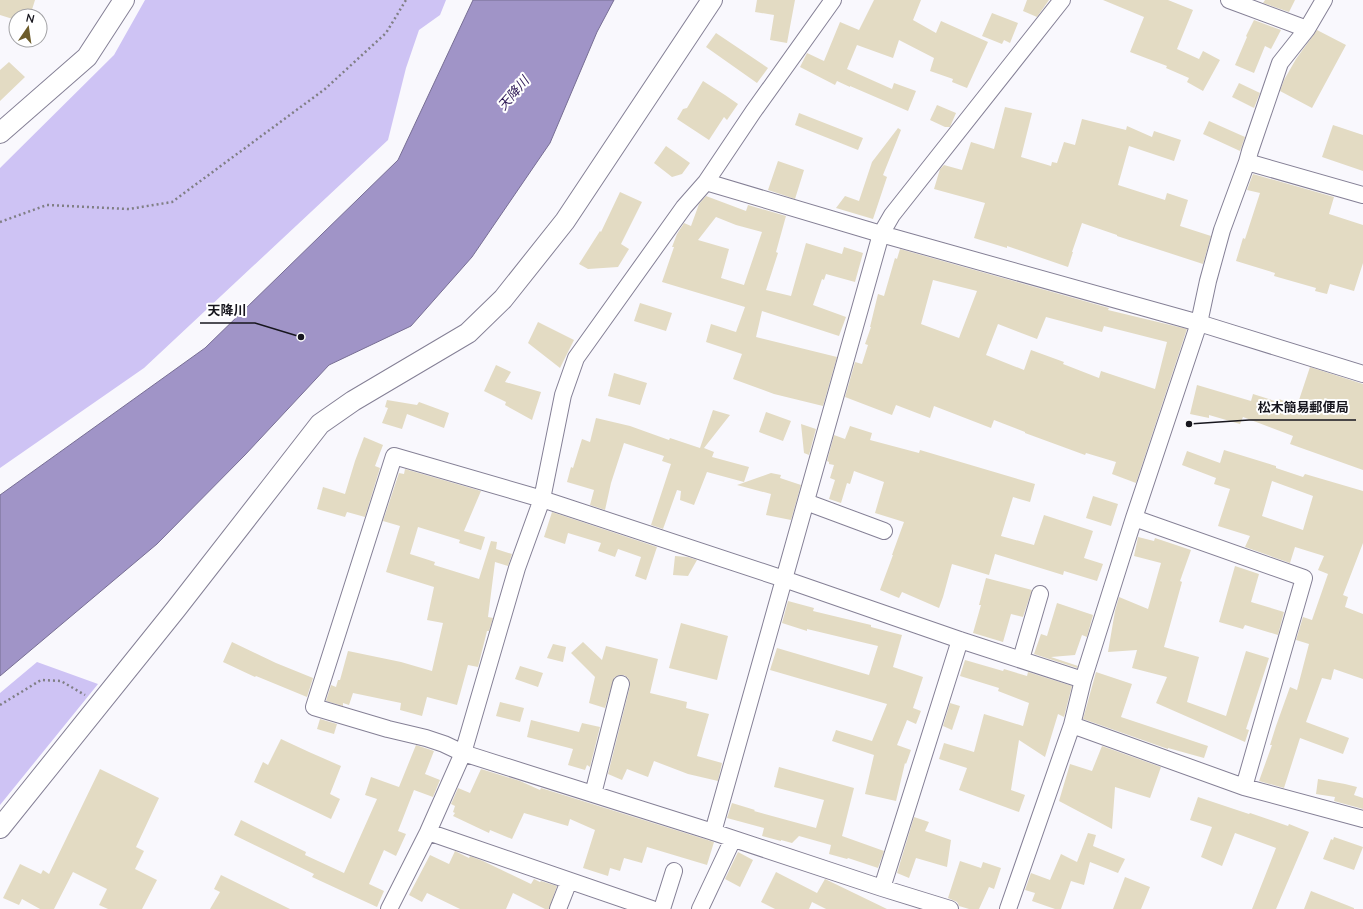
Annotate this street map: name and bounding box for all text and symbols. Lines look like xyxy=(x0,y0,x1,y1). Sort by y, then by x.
north arrow xyxy=(8,8,48,48)
text: N xyxy=(25,10,36,25)
water label: 天降川 xyxy=(494,72,533,113)
callout: 天降川 xyxy=(200,298,255,323)
text: 天降川 xyxy=(207,302,247,318)
callout: 松木簡易郵便局 xyxy=(1249,395,1356,420)
text: 松木簡易郵便局 xyxy=(1257,399,1349,415)

